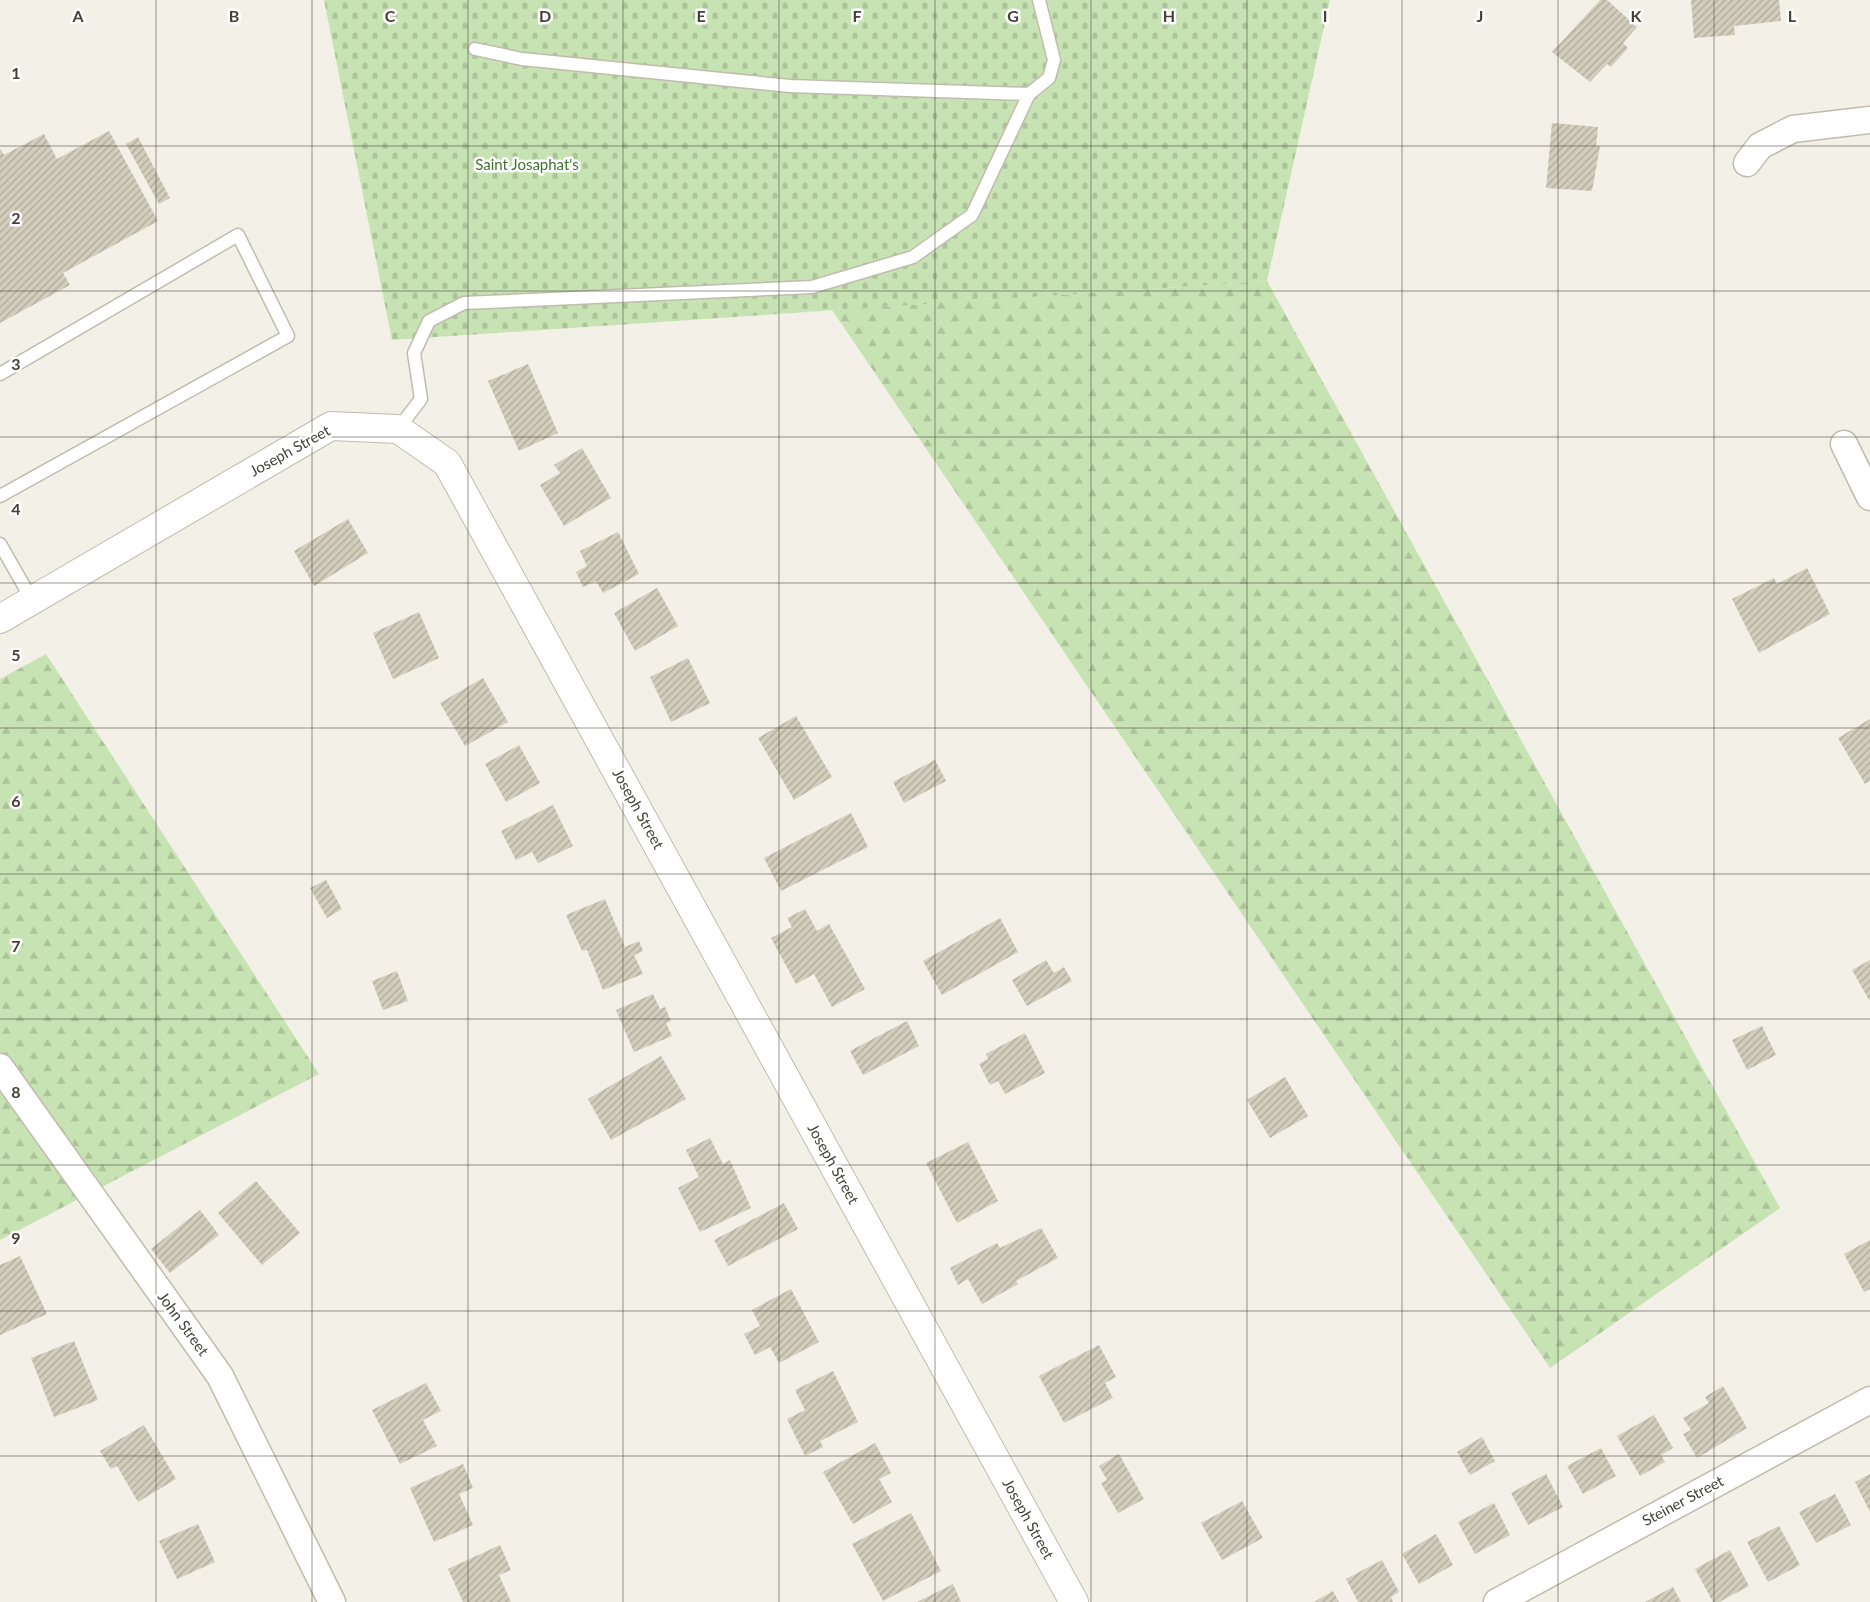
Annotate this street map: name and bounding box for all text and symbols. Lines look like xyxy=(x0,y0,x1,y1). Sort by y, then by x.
text: A xyxy=(71,6,84,25)
text: B xyxy=(229,6,239,25)
text: C xyxy=(385,6,396,25)
text: D xyxy=(539,6,551,25)
text: E xyxy=(696,6,706,25)
text: F xyxy=(852,6,862,25)
text: G xyxy=(1007,6,1019,25)
text: H xyxy=(1163,6,1175,25)
text: I xyxy=(1323,6,1327,25)
text: J xyxy=(1477,6,1483,25)
text: K xyxy=(1631,6,1643,25)
text: L xyxy=(1788,6,1797,25)
text: 1 xyxy=(11,63,21,82)
park label: Saint Josaphat's xyxy=(475,155,579,173)
text: 2 xyxy=(11,208,21,227)
text: 3 xyxy=(11,354,21,373)
street label: Joseph Street xyxy=(246,420,333,480)
text: 4 xyxy=(11,499,21,518)
text: 5 xyxy=(11,645,21,664)
street label: Joseph Street xyxy=(609,765,669,852)
text: 6 xyxy=(11,791,21,810)
text: 7 xyxy=(11,936,21,955)
text: 8 xyxy=(11,1082,21,1101)
street label: Joseph Street xyxy=(804,1120,864,1207)
text: 9 xyxy=(11,1228,21,1247)
street label: John Street xyxy=(155,1288,213,1359)
street label: Steiner Street xyxy=(1639,1471,1727,1529)
street label: Joseph Street xyxy=(999,1475,1059,1562)

